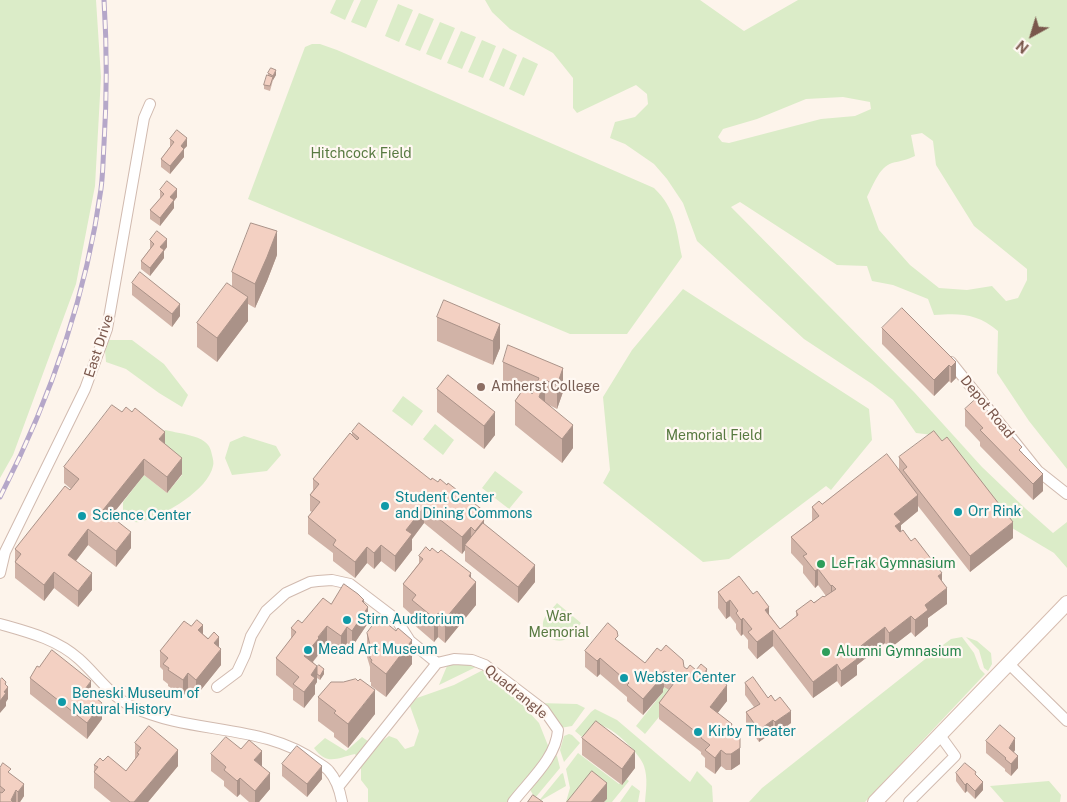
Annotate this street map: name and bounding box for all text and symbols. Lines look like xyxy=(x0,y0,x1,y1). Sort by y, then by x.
north arrow xyxy=(1007,10,1057,60)
text: N xyxy=(1013,37,1032,56)
park label: Hitchcock Field xyxy=(310,146,412,162)
street label: East Drive xyxy=(81,312,117,380)
street label: Depot Road xyxy=(957,372,1017,442)
place label: Amherst College xyxy=(491,379,600,395)
marker: Amherst College xyxy=(475,381,487,393)
park label: Memorial Field xyxy=(666,428,762,444)
place label: Student Center and Dining Commons xyxy=(395,490,532,522)
marker: Student Center and Dining Commons xyxy=(379,500,391,512)
place label: Orr Rink xyxy=(968,504,1021,520)
marker: Orr Rink xyxy=(952,506,964,518)
place label: Science Center xyxy=(92,508,191,524)
marker: Science Center xyxy=(76,510,88,522)
place label: LeFrak Gymnasium xyxy=(831,556,956,572)
marker: LeFrak Gymnasium xyxy=(815,558,827,570)
park label: War Memorial xyxy=(528,609,590,642)
place label: Stirn Auditorium xyxy=(357,612,464,628)
marker: Stirn Auditorium xyxy=(341,614,353,626)
place label: Mead Art Museum xyxy=(318,642,438,658)
marker: Mead Art Museum xyxy=(302,644,314,656)
place label: Alumni Gymnasium xyxy=(836,644,962,660)
marker: Alumni Gymnasium xyxy=(820,646,832,658)
street label: Quadrangle xyxy=(481,661,551,723)
place label: Webster Center xyxy=(634,670,736,686)
marker: Webster Center xyxy=(618,672,630,684)
place label: Beneski Museum of Natural History xyxy=(72,686,200,719)
marker: Beneski Museum of Natural History xyxy=(56,696,68,708)
place label: Kirby Theater xyxy=(708,724,796,740)
marker: Kirby Theater xyxy=(692,726,704,738)

